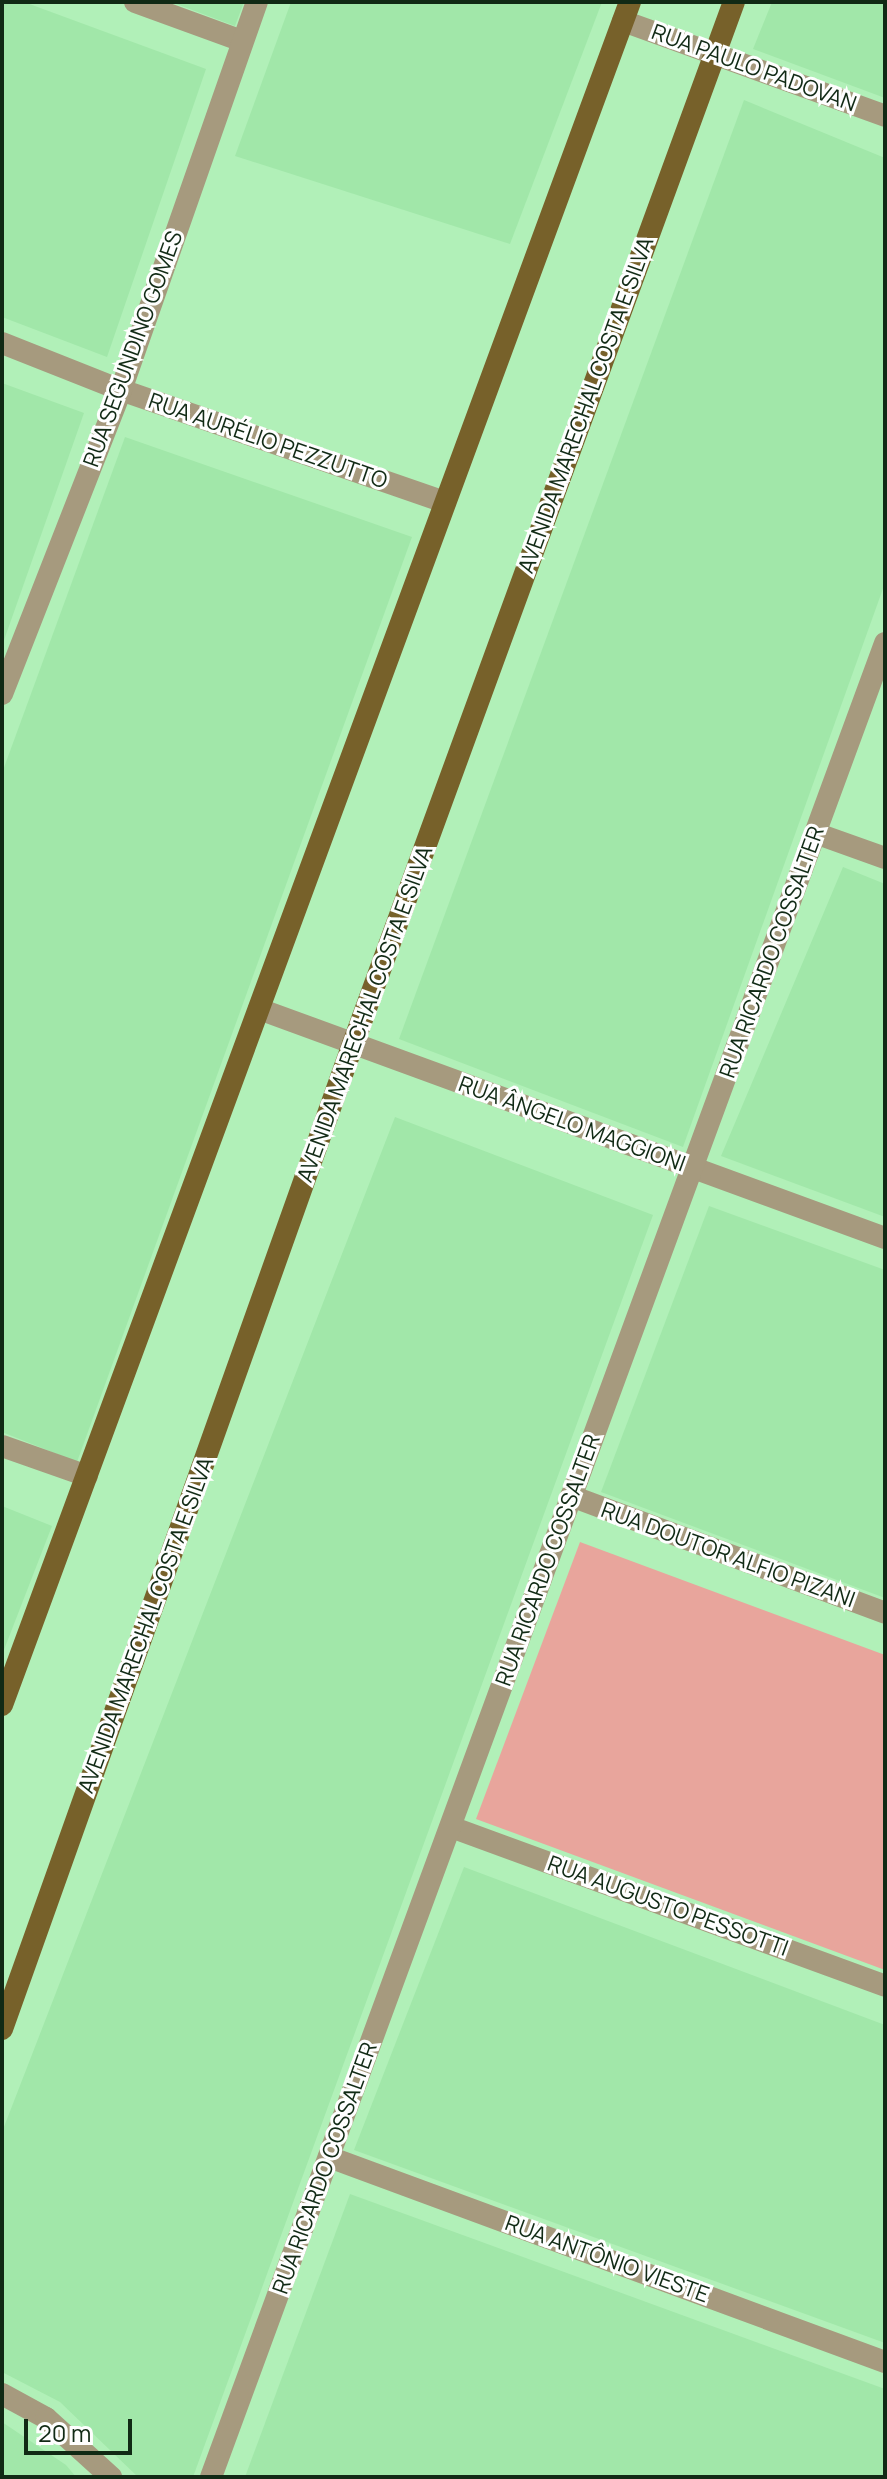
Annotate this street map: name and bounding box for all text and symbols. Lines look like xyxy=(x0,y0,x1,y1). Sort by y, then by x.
street label: RUA PAULO PADOVAN xyxy=(648,19,860,117)
street label: RUA SEGUNDINO GOMES xyxy=(78,227,188,471)
street label: AVENIDA MARECHAL COSTA E SILVA xyxy=(513,233,659,577)
street label: RUA AURÉLIO PEZZUTTO xyxy=(145,388,391,494)
street label: RUA RICARDO COSSALTER xyxy=(714,823,830,1081)
street label: AVENIDA MARECHAL COSTA E SILVA xyxy=(292,842,438,1186)
street label: RUA ÂNGELO MAGGIONI xyxy=(455,1071,689,1177)
street label: RUA RICARDO COSSALTER xyxy=(490,1431,606,1689)
street label: AVENIDA MARECHAL COSTA E SILVA xyxy=(73,1453,219,1797)
street label: RUA DOUTOR ALFIO PIZANI xyxy=(597,1497,859,1613)
street label: RUA AUGUSTO PESSOTTI xyxy=(544,1850,792,1962)
street label: RUA RICARDO COSSALTER xyxy=(267,2039,383,2297)
street label: RUA ANTÔNIO VIESTE xyxy=(501,2210,713,2308)
scale bar xyxy=(28,2403,136,2453)
text: 20 m xyxy=(38,2416,91,2449)

